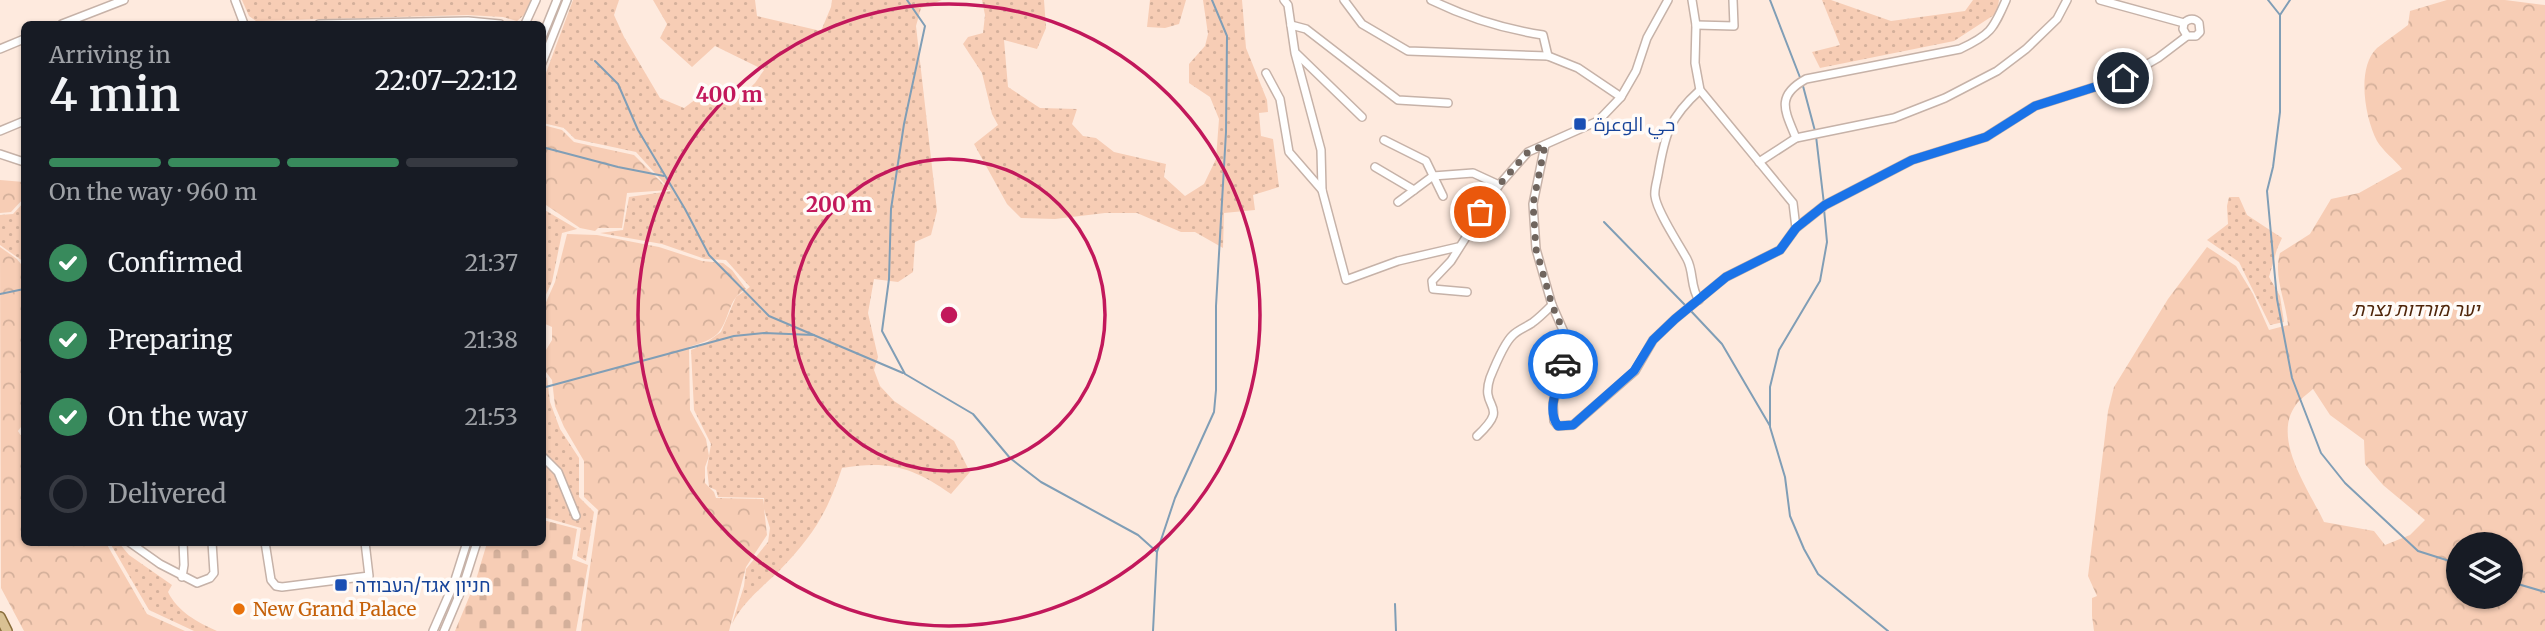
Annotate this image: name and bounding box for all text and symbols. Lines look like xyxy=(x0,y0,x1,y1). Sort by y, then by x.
text: Arriving in xyxy=(49,40,171,69)
pin xyxy=(2093,48,2153,108)
icon: home xyxy=(2104,59,2142,97)
text: 22:07–22:12 xyxy=(375,64,518,97)
text: 4 min xyxy=(49,66,180,124)
text: 400 m xyxy=(695,81,763,108)
place label: حي الوعرة xyxy=(1594,112,1675,139)
marker: حي الوعرة xyxy=(1572,116,1588,132)
text: On the way · 960 m xyxy=(49,177,257,206)
pin xyxy=(1450,182,1510,242)
text: 200 m xyxy=(806,191,872,218)
icon: bag xyxy=(1461,193,1499,231)
icon: check xyxy=(49,244,87,282)
text: Confirmed xyxy=(108,246,243,279)
text: 21:37 xyxy=(465,248,518,277)
park label: יער מורדות נצרת xyxy=(2352,297,2481,321)
centre of rings xyxy=(937,303,961,327)
icon: check xyxy=(49,321,87,359)
text: Preparing xyxy=(108,323,232,356)
text: 21:38 xyxy=(464,325,518,354)
courier xyxy=(1528,329,1598,399)
icon: car xyxy=(1544,345,1582,383)
icon: check xyxy=(49,398,87,436)
text: On the way xyxy=(108,400,248,433)
text: 21:53 xyxy=(465,402,518,431)
text: Delivered xyxy=(108,477,227,510)
map controls xyxy=(2446,532,2523,609)
button: layers xyxy=(2446,532,2523,609)
place label: חניון אגד/העבודה xyxy=(355,573,490,597)
marker: חניון אגד/העבודה xyxy=(333,577,349,593)
place label: New Grand Palace xyxy=(253,597,417,621)
marker: New Grand Palace xyxy=(231,601,247,617)

